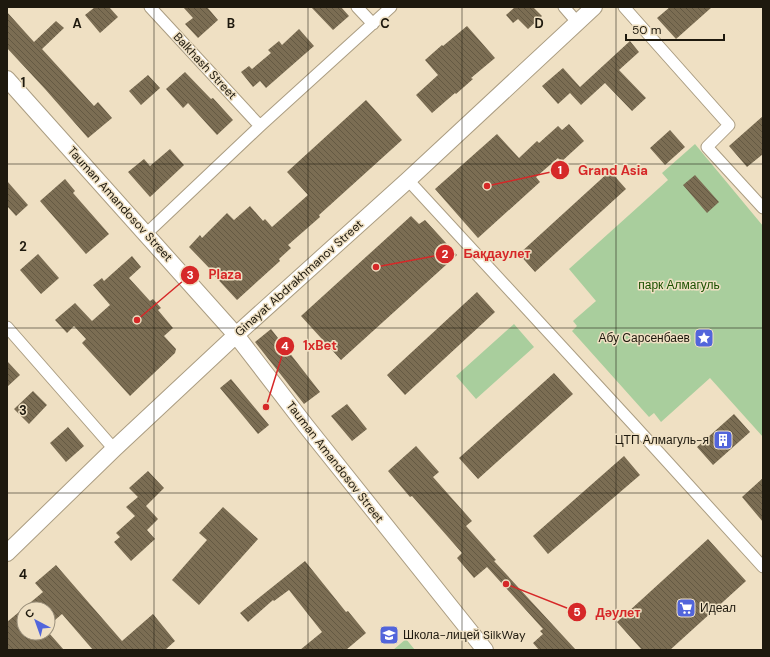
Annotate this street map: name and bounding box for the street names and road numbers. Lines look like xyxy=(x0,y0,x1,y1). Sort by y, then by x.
street label: Balkhash Street xyxy=(170,29,240,103)
street label: Tauman Amandosov Street xyxy=(64,143,176,265)
street label: Ginayat Abdrakhmanov Street xyxy=(232,216,367,340)
street label: Tauman Amandosov Street xyxy=(283,398,388,526)

